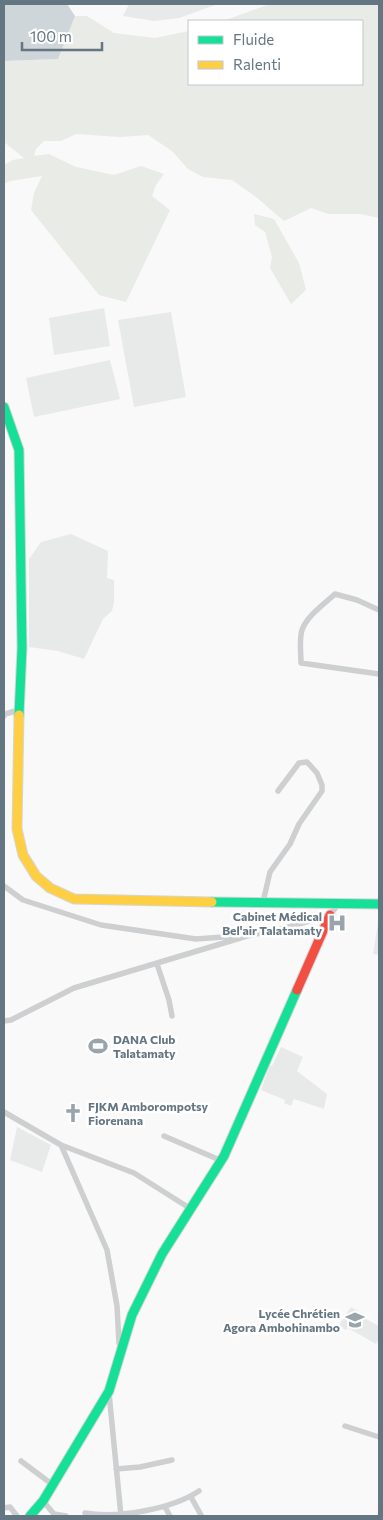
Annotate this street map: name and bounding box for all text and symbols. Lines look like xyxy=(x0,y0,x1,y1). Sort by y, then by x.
scale bar xyxy=(22,20,102,52)
legend xyxy=(188,20,363,85)
text: 100 m xyxy=(30,27,72,45)
text: Fluide xyxy=(233,30,274,48)
text: Ralenti xyxy=(233,55,281,73)
place label: Cabinet Médical Bel'air Talatamaty xyxy=(222,909,322,937)
hospital icon: Cabinet Médical Bel'air Talatamaty xyxy=(326,912,348,934)
place label: DANA Club Talatamaty xyxy=(113,1032,176,1060)
sports icon: DANA Club Talatamaty xyxy=(87,1035,109,1057)
place label: FJKM Amborompotsy Fiorenana xyxy=(88,1099,209,1127)
church icon: FJKM Amborompotsy Fiorenana xyxy=(62,1102,84,1124)
place label: Lycée Chrétien Agora Ambohinambo xyxy=(223,1306,340,1334)
school or university icon: Lycée Chrétien Agora Ambohinambo xyxy=(344,1309,366,1331)

